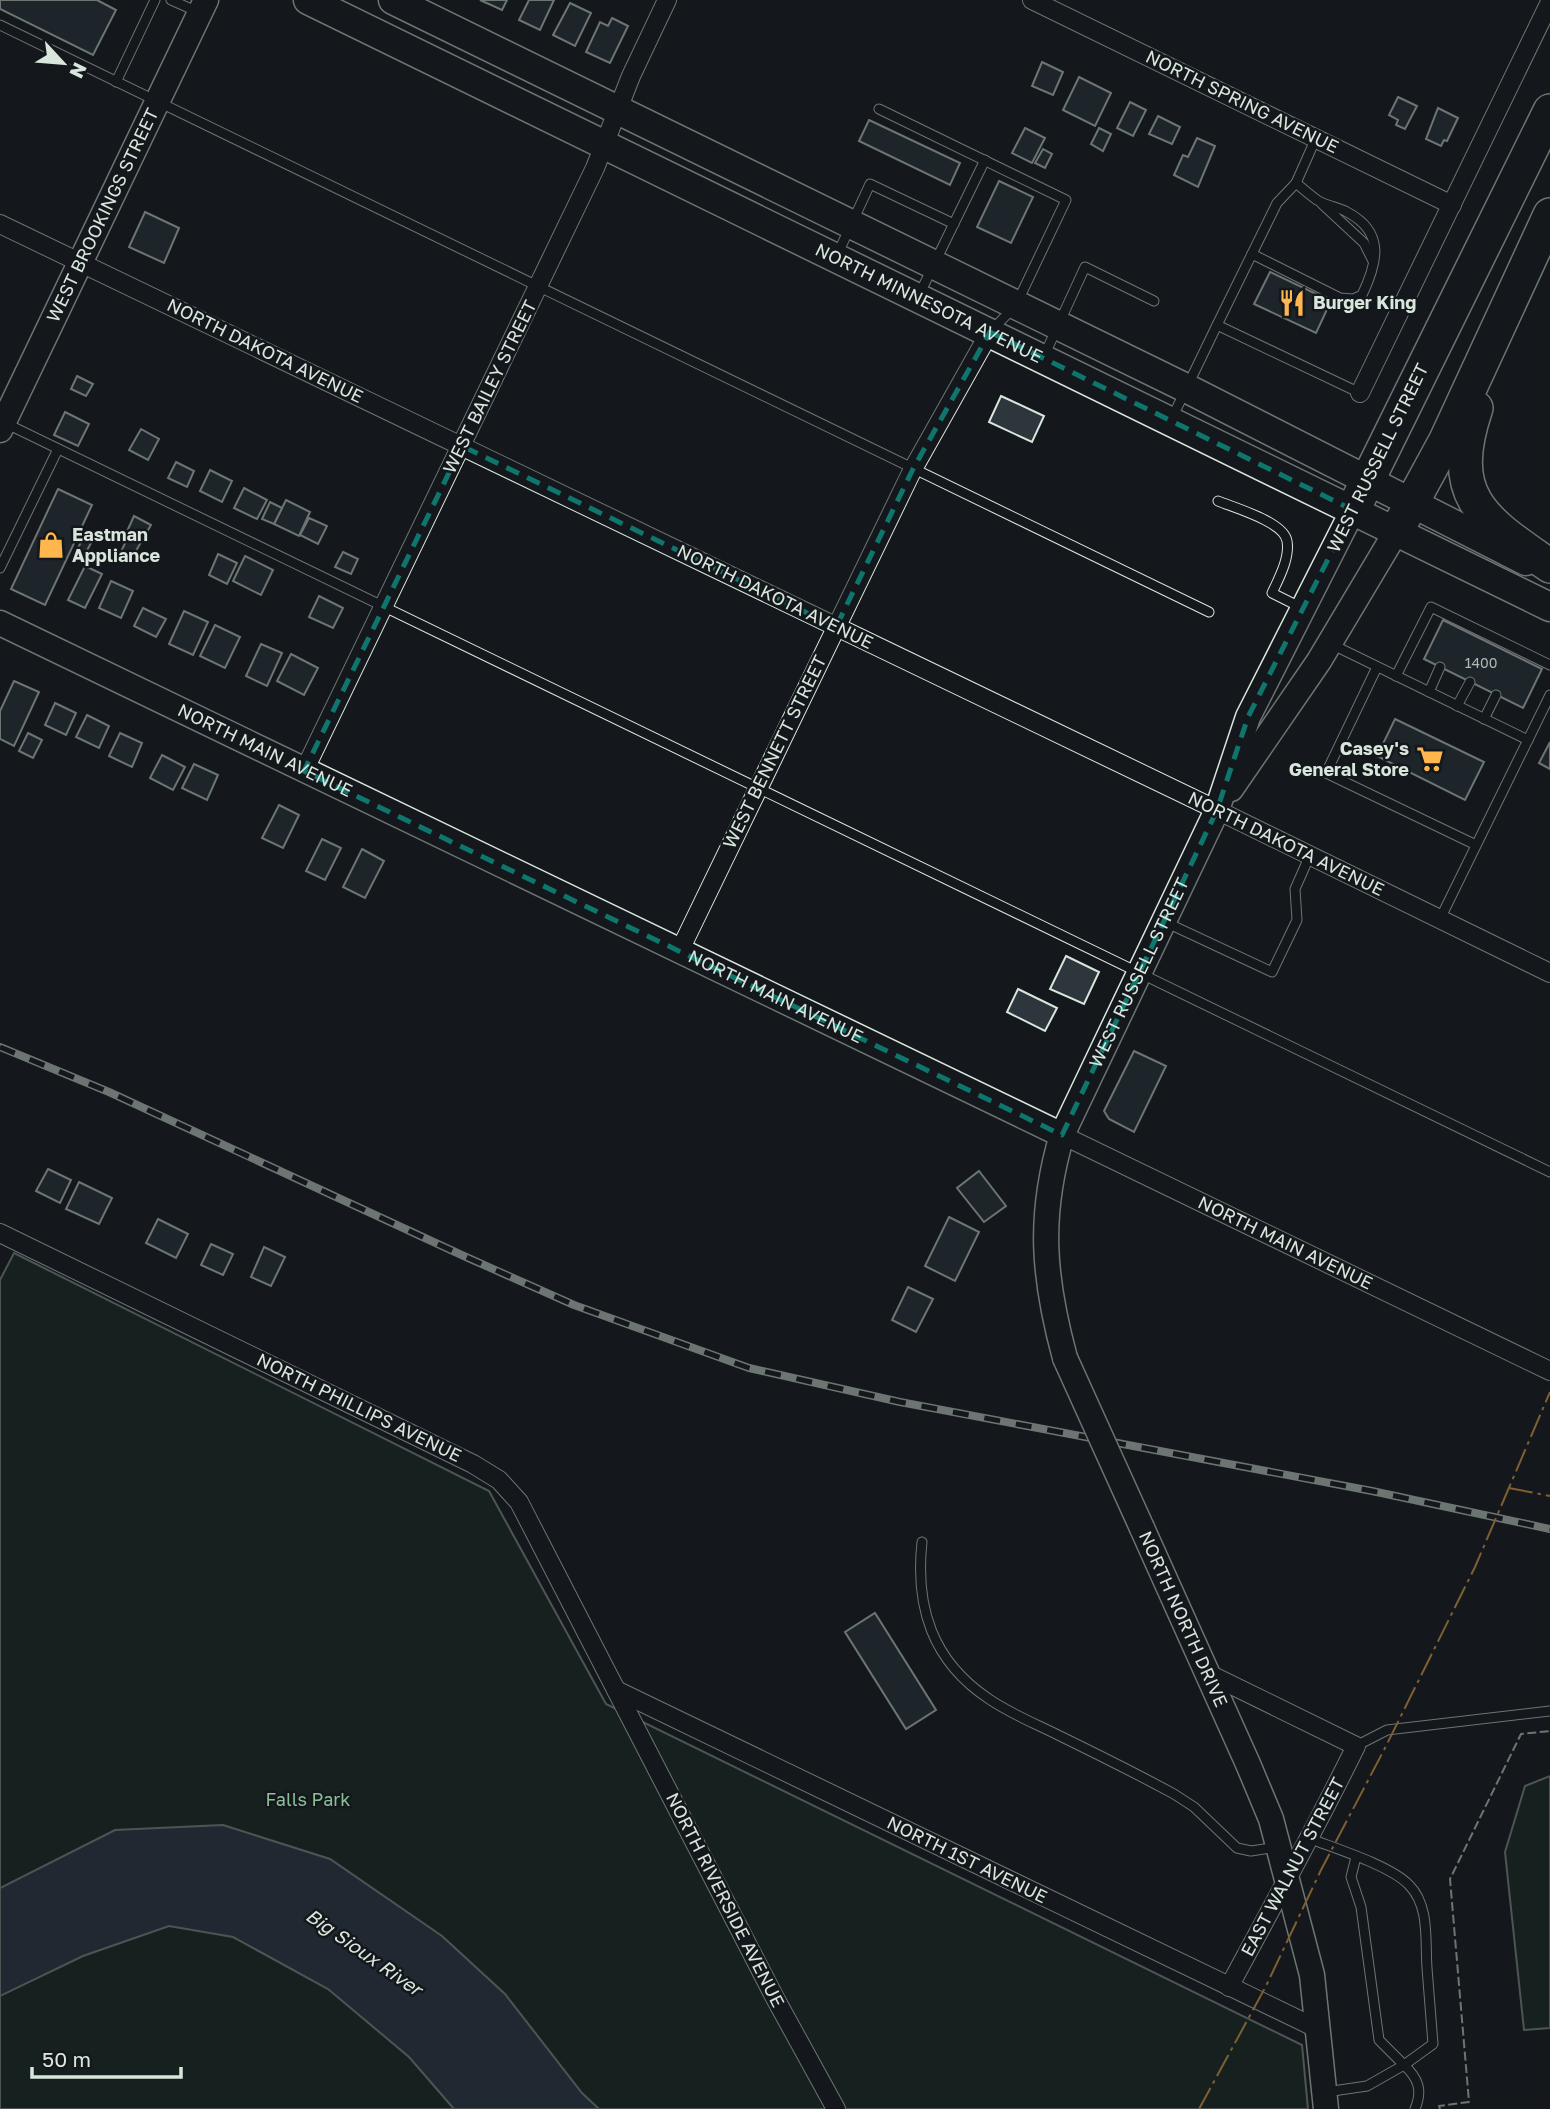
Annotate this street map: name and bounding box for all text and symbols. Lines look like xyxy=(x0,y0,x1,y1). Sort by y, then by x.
north arrow xyxy=(28,28,98,98)
street label: NORTH SPRING AVENUE xyxy=(1142,45,1342,157)
text: N xyxy=(65,59,92,82)
street label: WEST BROOKINGS STREET xyxy=(41,104,163,326)
street label: NORTH MINNESOTA AVENUE xyxy=(812,238,1046,367)
restaurant icon: Burger King xyxy=(1277,288,1307,318)
place label: Burger King xyxy=(1313,291,1416,313)
street label: NORTH DAKOTA AVENUE xyxy=(164,293,367,407)
street label: WEST BAILEY STREET xyxy=(438,296,541,477)
street label: WEST RUSSELL STREET xyxy=(1322,359,1432,556)
place label: Eastman Appliance xyxy=(72,523,161,566)
shop icon: Eastman Appliance xyxy=(36,530,66,560)
street label: NORTH DAKOTA AVENUE xyxy=(674,539,877,653)
street label: WEST BENNETT STREET xyxy=(718,651,831,852)
house number: 1400 xyxy=(1465,654,1497,671)
street label: NORTH MAIN AVENUE xyxy=(174,698,356,801)
place label: Casey's General Store xyxy=(1289,737,1409,780)
supermarket icon: Casey's General Store xyxy=(1415,744,1445,774)
street label: NORTH DAKOTA AVENUE xyxy=(1185,786,1388,900)
street label: WEST RUSSELL STREET xyxy=(1084,874,1193,1071)
street label: NORTH MAIN AVENUE xyxy=(685,945,867,1047)
street label: NORTH MAIN AVENUE xyxy=(1195,1191,1377,1294)
street label: NORTH PHILLIPS AVENUE xyxy=(254,1348,465,1466)
street label: NORTH NORTH DRIVE xyxy=(1135,1527,1233,1710)
street label: EAST WALNUT STREET xyxy=(1236,1774,1349,1960)
park label: Falls Park xyxy=(265,1788,351,1810)
street label: NORTH RIVERSIDE AVENUE xyxy=(662,1788,790,2011)
street label: NORTH 1ST AVENUE xyxy=(884,1811,1051,1907)
water label: Big Sioux River xyxy=(302,1903,429,2002)
scale bar xyxy=(32,2036,180,2080)
text: 50 m xyxy=(42,2046,91,2072)

